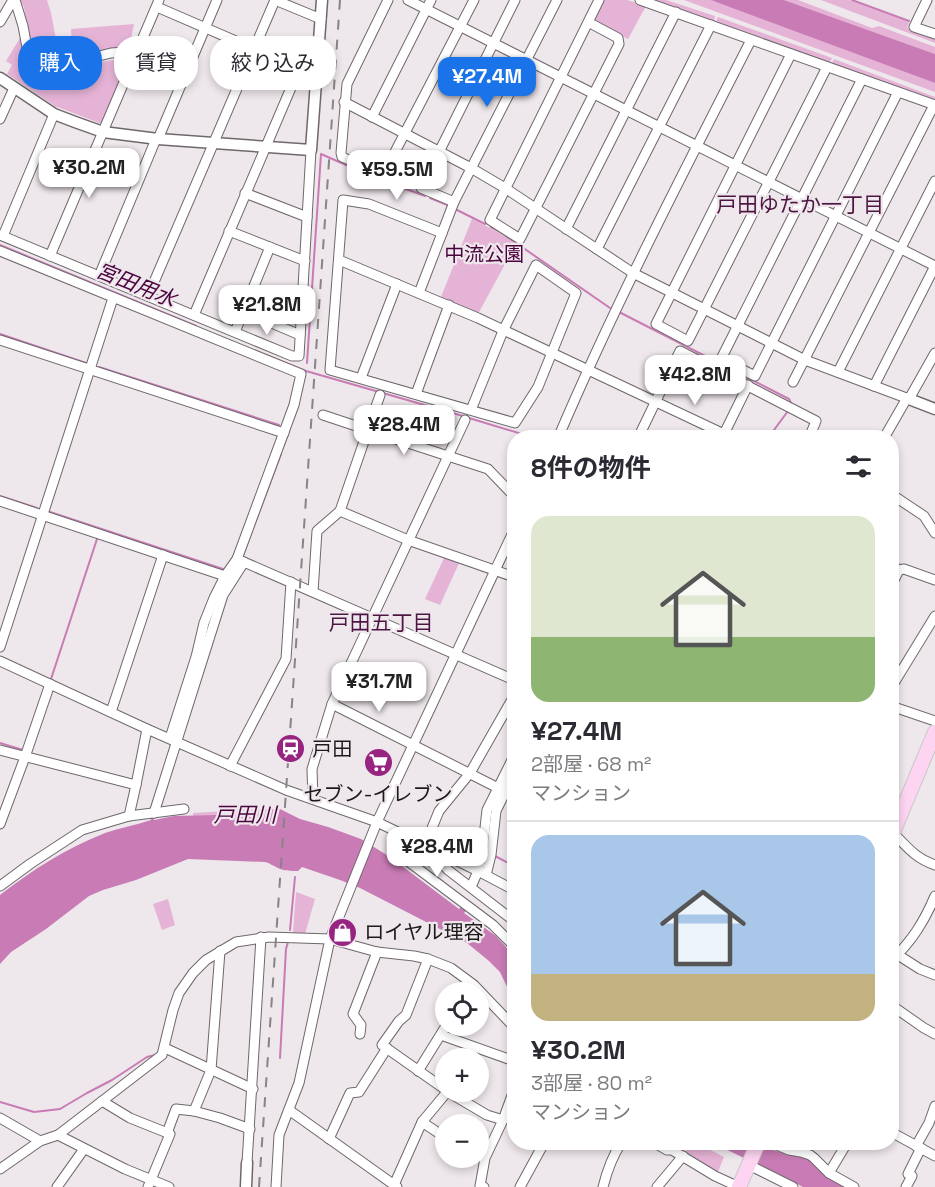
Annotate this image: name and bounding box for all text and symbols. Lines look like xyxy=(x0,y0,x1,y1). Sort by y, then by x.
chip: 購入 xyxy=(18,36,102,90)
chip: 賃貸 xyxy=(114,36,198,90)
chip: 絞り込み xyxy=(210,36,336,90)
pin: ¥27.4M xyxy=(438,57,536,108)
text: ¥27.4M xyxy=(452,63,522,89)
pin: ¥30.2M xyxy=(40,148,138,199)
pin: ¥59.5M xyxy=(348,150,446,201)
text: ¥30.2M xyxy=(53,154,125,180)
text: ¥59.5M xyxy=(361,156,433,182)
district label: 戸田ゆたか一丁目 xyxy=(716,191,884,218)
park label: 中流公園 xyxy=(444,241,524,267)
water label: 宮田用水 xyxy=(92,256,182,314)
pin: ¥21.8M xyxy=(218,285,316,336)
text: ¥21.8M xyxy=(233,291,301,317)
pin: ¥42.8M xyxy=(646,355,744,406)
text: ¥42.8M xyxy=(659,361,731,387)
pin: ¥28.4M xyxy=(355,405,453,456)
text: ¥28.4M xyxy=(368,411,440,437)
icon: filters xyxy=(842,450,875,483)
text: 8件の物件 xyxy=(531,451,651,485)
icon: home xyxy=(649,555,757,663)
district label: 戸田五丁目 xyxy=(329,609,434,636)
pin: ¥31.7M xyxy=(330,662,428,713)
text: ¥31.7M xyxy=(345,668,413,694)
text: ¥27.4M xyxy=(531,714,622,748)
station icon: 戸田 xyxy=(275,733,307,765)
place label: 戸田 xyxy=(312,736,352,762)
supermarket icon: セブン-イレブン xyxy=(362,747,394,779)
text: 2部屋 · 68 m² xyxy=(531,751,651,777)
text: マンション xyxy=(531,780,631,806)
place label: セブン-イレブン xyxy=(303,781,453,807)
water label: 戸田川 xyxy=(214,801,278,828)
pin: ¥28.4M xyxy=(388,827,486,878)
text: ¥28.4M xyxy=(401,833,473,859)
icon: home xyxy=(649,874,757,982)
shop icon: ロイヤル理容 xyxy=(327,916,359,948)
place label: ロイヤル理容 xyxy=(364,919,483,945)
map controls xyxy=(435,982,489,1168)
button: locate xyxy=(435,982,489,1036)
text: ¥30.2M xyxy=(531,1033,626,1067)
button: + xyxy=(435,1048,489,1102)
text: 3部屋 · 80 m² xyxy=(531,1070,652,1096)
text: マンション xyxy=(531,1099,631,1125)
button: − xyxy=(435,1114,489,1168)

